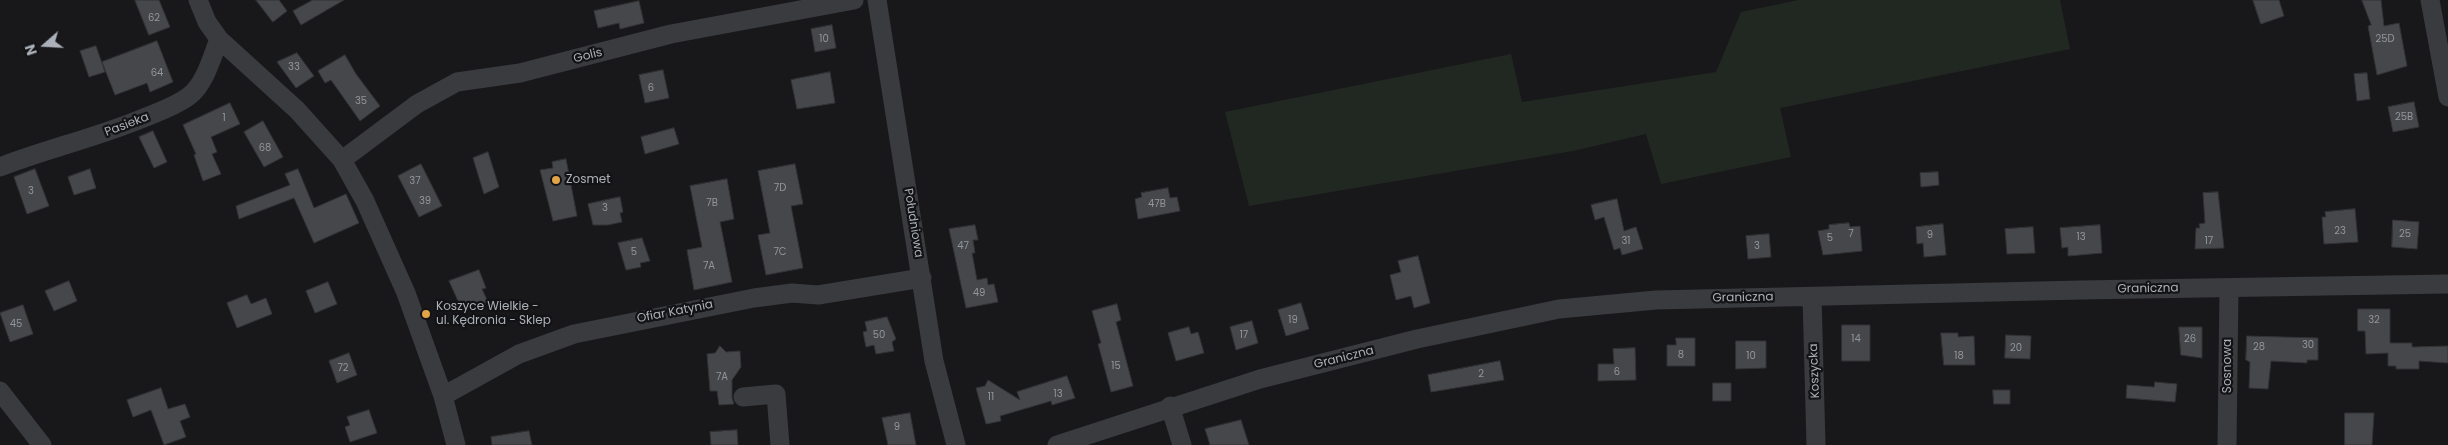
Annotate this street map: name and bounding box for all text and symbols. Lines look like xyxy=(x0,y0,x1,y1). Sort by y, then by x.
house number: 62 xyxy=(148,12,160,24)
north arrow xyxy=(20,20,70,70)
house number: 10 xyxy=(819,33,829,45)
house number: 25D xyxy=(2375,33,2395,45)
text: N xyxy=(20,42,42,58)
street label: Golis xyxy=(572,45,604,67)
house number: 33 xyxy=(288,61,300,73)
house number: 64 xyxy=(151,67,163,79)
house number: 6 xyxy=(648,82,654,94)
house number: 35 xyxy=(355,95,367,107)
street label: Pasieka xyxy=(103,110,151,140)
house number: 25B xyxy=(2395,111,2413,123)
house number: 1 xyxy=(222,112,226,124)
house number: 68 xyxy=(259,142,271,154)
place label: Zosmet xyxy=(566,173,611,187)
marker: Zosmet xyxy=(550,174,562,186)
house number: 37 xyxy=(409,175,421,187)
house number: 7D xyxy=(774,182,786,194)
house number: 3 xyxy=(28,185,34,197)
street label: Południowa xyxy=(900,187,926,259)
house number: 39 xyxy=(419,195,431,207)
house number: 7B xyxy=(706,197,718,209)
house number: 47B xyxy=(1148,198,1166,210)
house number: 3 xyxy=(602,202,608,214)
house number: 23 xyxy=(2334,225,2346,237)
house number: 7 xyxy=(1848,228,1854,240)
house number: 25 xyxy=(2399,228,2411,240)
house number: 9 xyxy=(1927,229,1933,241)
house number: 13 xyxy=(2076,231,2086,243)
house number: 5 xyxy=(1827,232,1833,244)
house number: 31 xyxy=(1621,235,1631,247)
house number: 17 xyxy=(2205,235,2213,247)
house number: 47 xyxy=(957,240,969,252)
house number: 3 xyxy=(1754,240,1760,252)
house number: 5 xyxy=(631,246,637,258)
house number: 7C xyxy=(773,246,787,258)
house number: 7A xyxy=(703,260,715,272)
street label: Graniczna xyxy=(2117,281,2179,297)
house number: 49 xyxy=(973,287,985,299)
street label: Graniczna xyxy=(1712,290,1774,306)
street label: Ofiar Katynia xyxy=(636,298,714,326)
place label: Koszyce Wielkie - ul. Kędronia - Sklep xyxy=(436,300,551,328)
marker: Koszyce Wielkie - ul. Kędronia - Sklep xyxy=(420,308,432,320)
house number: 19 xyxy=(1288,314,1298,326)
house number: 32 xyxy=(2368,314,2380,326)
house number: 45 xyxy=(10,318,22,330)
house number: 50 xyxy=(873,329,885,341)
house number: 17 xyxy=(1240,329,1248,341)
house number: 14 xyxy=(1851,333,1861,345)
house number: 26 xyxy=(2184,333,2196,345)
street label: Sosnowa xyxy=(2221,339,2235,393)
house number: 30 xyxy=(2302,339,2314,351)
house number: 28 xyxy=(2253,341,2265,353)
house number: 20 xyxy=(2010,342,2022,354)
street label: Koszycka xyxy=(1807,343,1823,399)
street label: Graniczna xyxy=(1313,344,1375,372)
house number: 8 xyxy=(1678,349,1684,361)
house number: 10 xyxy=(1746,350,1756,362)
house number: 18 xyxy=(1954,350,1964,362)
house number: 15 xyxy=(1111,360,1121,372)
house number: 72 xyxy=(337,362,349,374)
house number: 6 xyxy=(1614,366,1620,378)
house number: 2 xyxy=(1478,368,1484,380)
house number: 7A xyxy=(716,371,728,383)
house number: 13 xyxy=(1053,388,1063,400)
house number: 11 xyxy=(988,391,994,403)
house number: 9 xyxy=(894,421,900,433)

